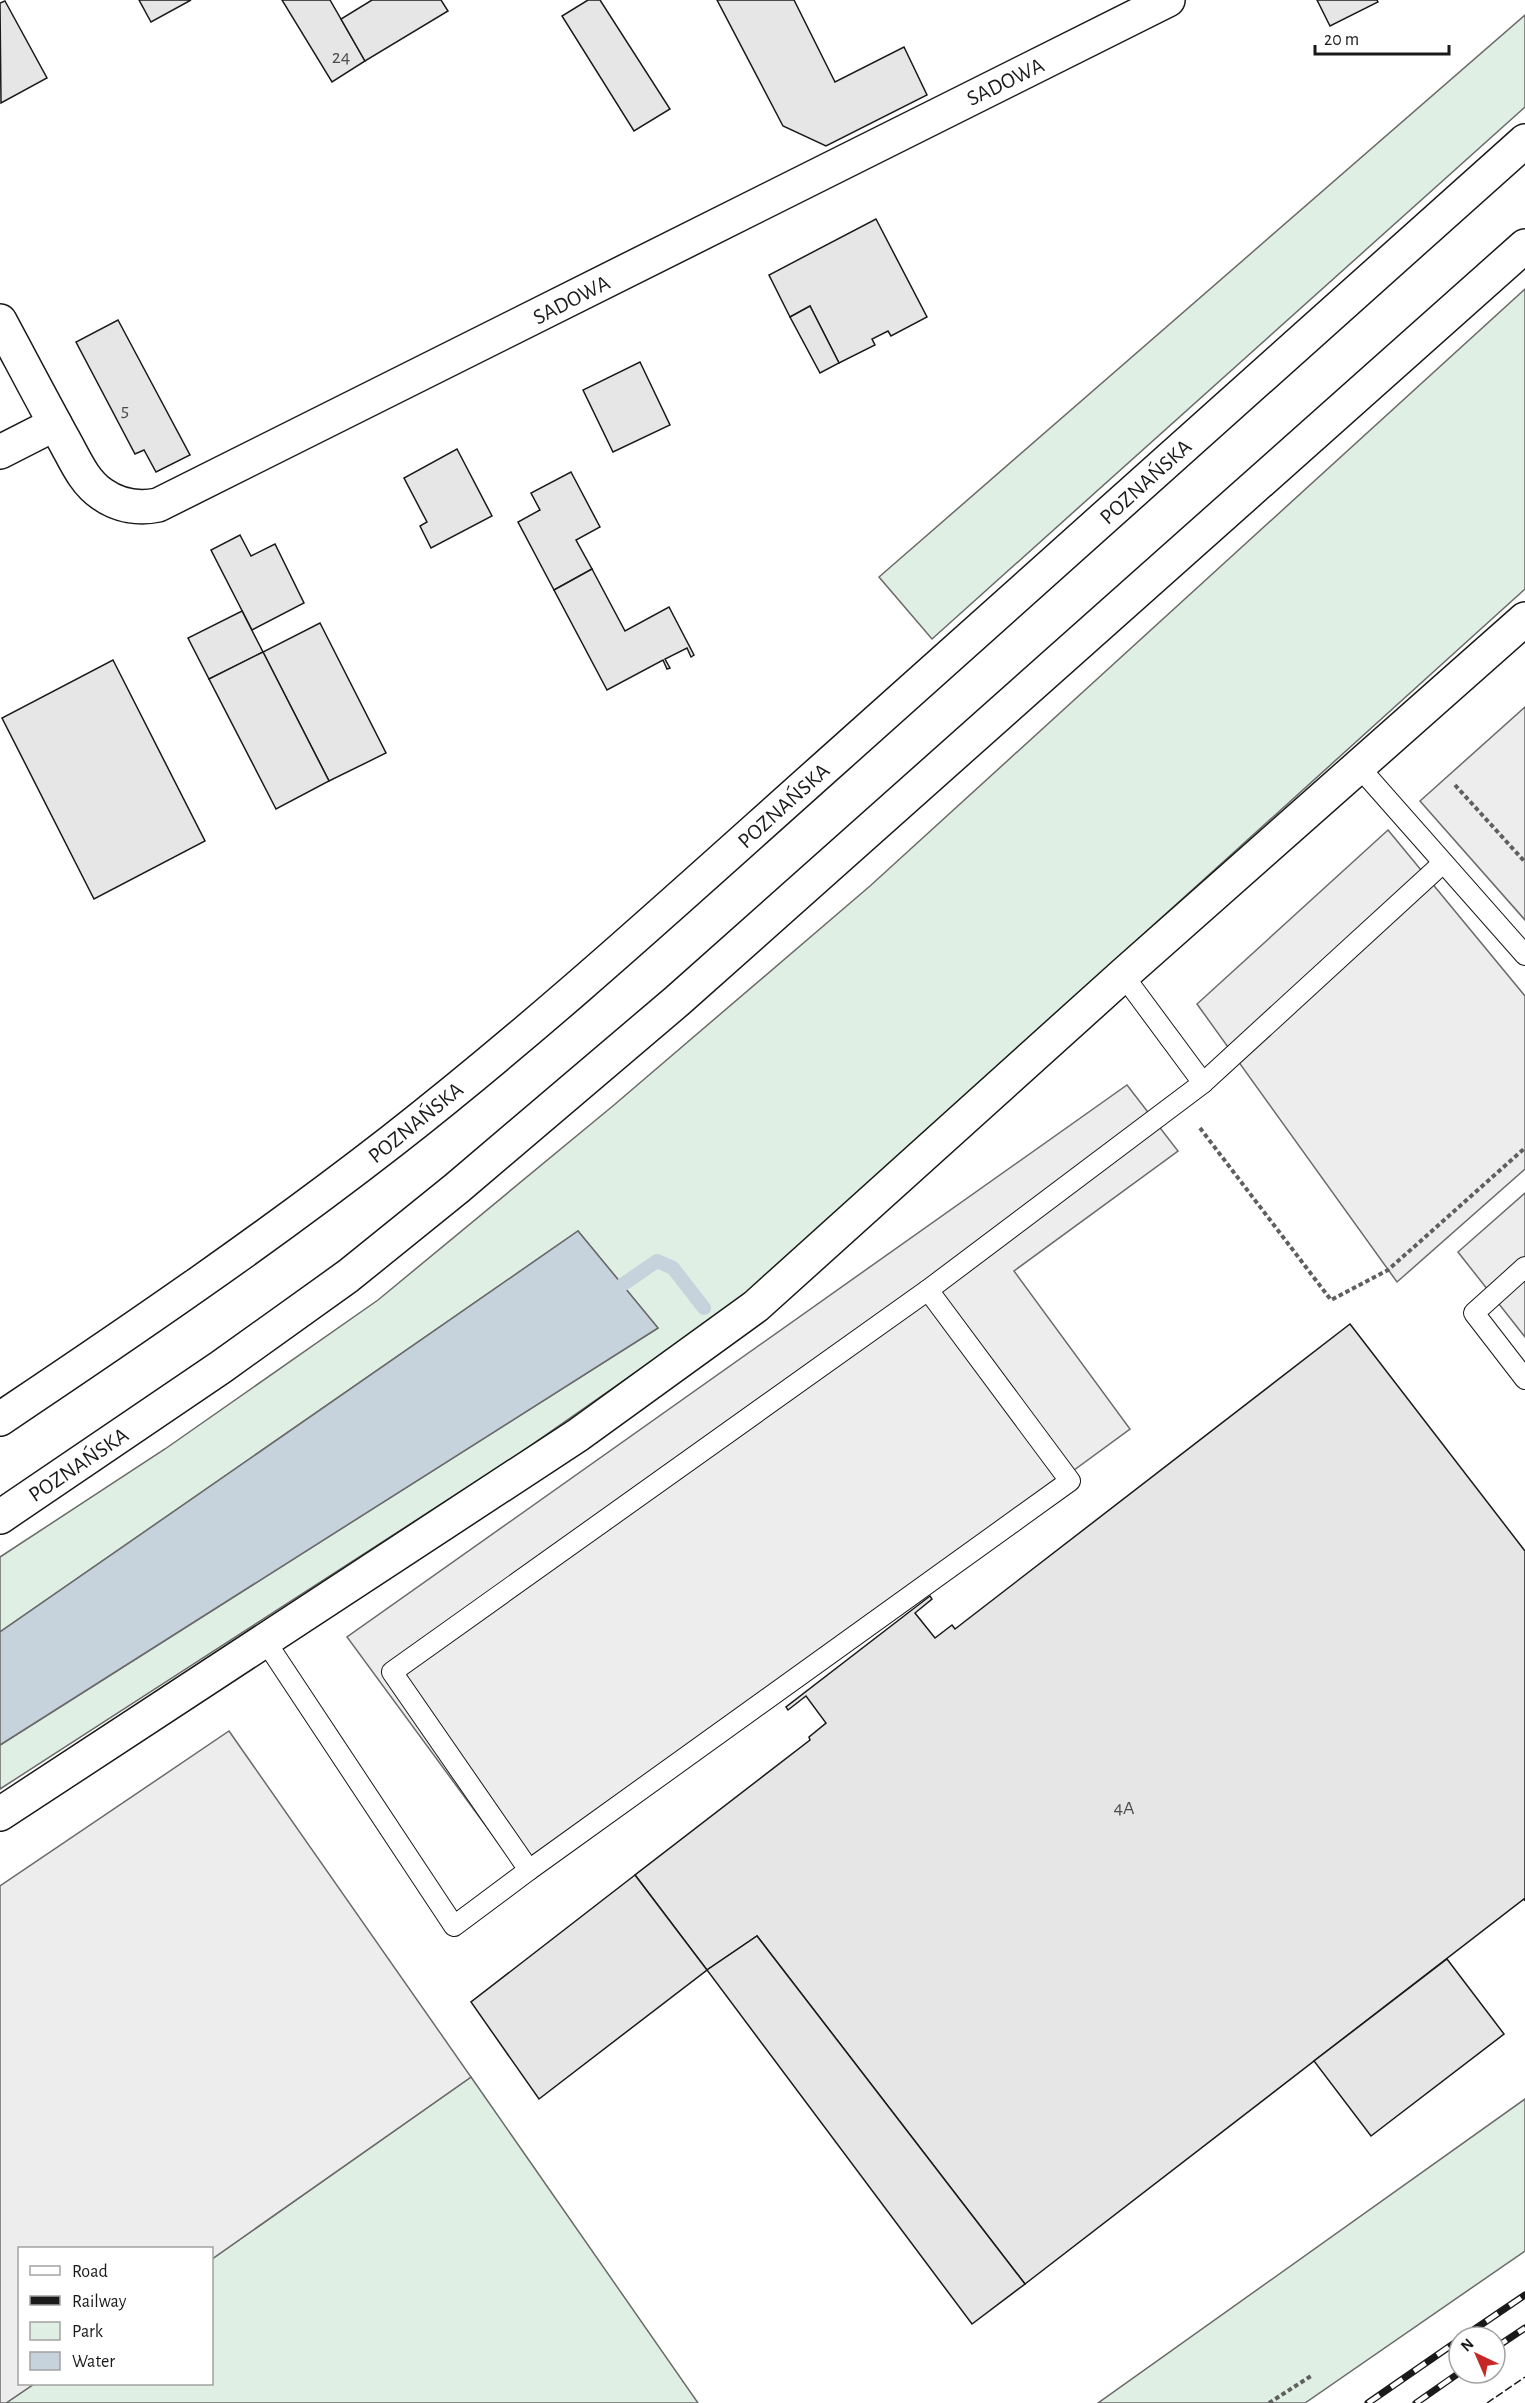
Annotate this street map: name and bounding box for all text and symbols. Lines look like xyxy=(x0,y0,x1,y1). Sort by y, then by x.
scale bar xyxy=(1315,18,1448,56)
text: 20 m xyxy=(1324,31,1359,49)
house number: 24 xyxy=(332,47,350,67)
street label: SADOWA xyxy=(963,54,1048,110)
street label: SADOWA xyxy=(530,271,614,328)
house number: 5 xyxy=(121,400,129,420)
street label: POZNAŃSKA xyxy=(1095,434,1196,528)
street label: POZNAŃSKA xyxy=(733,758,834,852)
street label: POZNAŃSKA xyxy=(363,1077,467,1167)
street label: POZNAŃSKA xyxy=(24,1423,133,1506)
house number: 4A xyxy=(1113,1798,1135,1818)
legend xyxy=(18,2247,213,2385)
text: Road xyxy=(72,2263,108,2281)
text: Railway xyxy=(72,2293,127,2311)
text: Park xyxy=(72,2323,104,2341)
north arrow xyxy=(1447,2325,1507,2385)
text: N xyxy=(1458,2335,1477,2355)
text: Water xyxy=(72,2353,115,2371)

